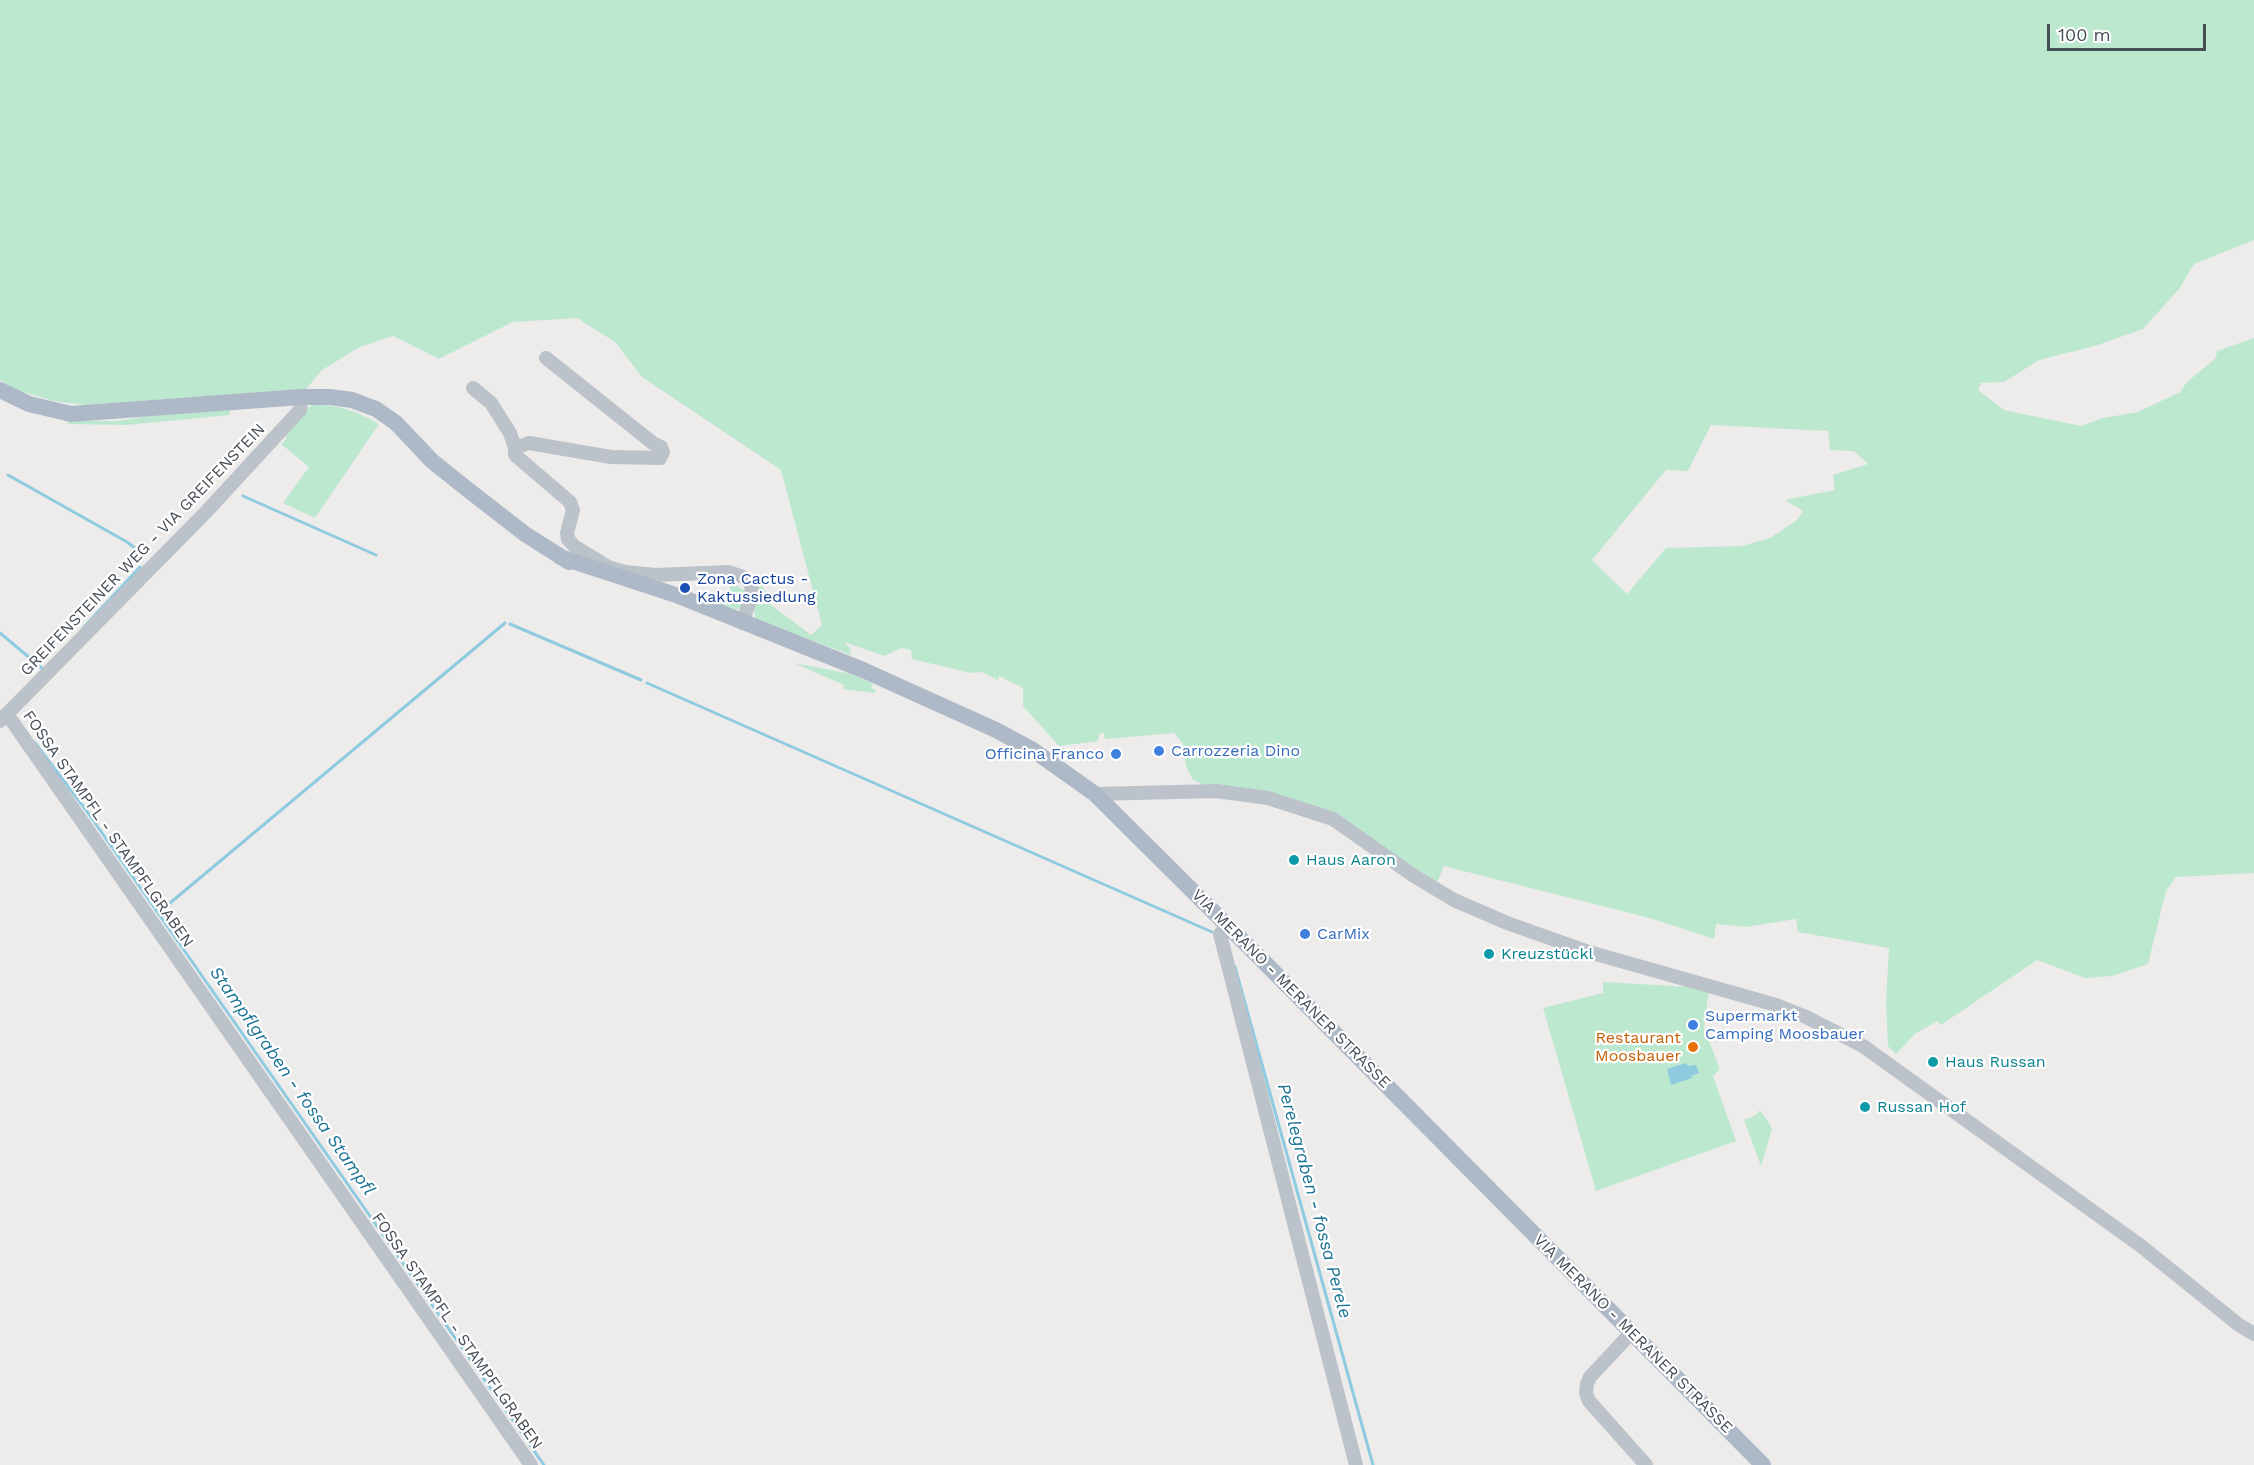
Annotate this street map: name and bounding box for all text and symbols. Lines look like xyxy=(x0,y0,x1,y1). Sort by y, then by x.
scale bar xyxy=(2050,12,2209,50)
text: 100 m xyxy=(2058,24,2111,45)
street label: GREIFENSTEINER WEG - VIA GREIFENSTEIN xyxy=(17,420,269,680)
place label: Zona Cactus - Kaktussiedlung xyxy=(697,569,816,607)
marker: Zona Cactus - Kaktussiedlung xyxy=(678,581,692,595)
street label: FOSSA STAMPFL - STAMPFLGRABEN xyxy=(19,707,197,951)
place label: Carrozzeria Dino xyxy=(1171,741,1300,761)
place label: Officina Franco xyxy=(985,744,1104,764)
marker: Carrozzeria Dino xyxy=(1152,744,1166,758)
marker: Officina Franco xyxy=(1109,747,1123,761)
place label: Haus Aaron xyxy=(1306,850,1396,870)
marker: Haus Aaron xyxy=(1287,853,1301,867)
street label: VIA MERANO - MERANER STRASSE xyxy=(1188,886,1394,1092)
place label: CarMix xyxy=(1317,924,1370,944)
marker: CarMix xyxy=(1298,927,1312,941)
place label: Kreuzstückl xyxy=(1501,944,1593,964)
marker: Kreuzstückl xyxy=(1482,947,1496,961)
water label: Stampflgraben - fossa Stampfl xyxy=(205,962,379,1200)
place label: Supermarkt Camping Moosbauer xyxy=(1705,1006,1864,1044)
marker: Supermarkt Camping Moosbauer xyxy=(1686,1018,1700,1032)
place label: Restaurant Moosbauer xyxy=(1595,1028,1681,1066)
marker: Restaurant Moosbauer xyxy=(1686,1040,1700,1054)
place label: Haus Russan xyxy=(1945,1052,2046,1072)
marker: Haus Russan xyxy=(1926,1055,1940,1069)
water label: Perelegraben - fossa Perele xyxy=(1272,1081,1356,1321)
place label: Russan Hof xyxy=(1877,1097,1966,1117)
marker: Russan Hof xyxy=(1858,1100,1872,1114)
street label: FOSSA STAMPFL - STAMPFLGRABEN xyxy=(368,1209,546,1453)
street label: VIA MERANO - MERANER STRASSE xyxy=(1530,1231,1736,1437)

